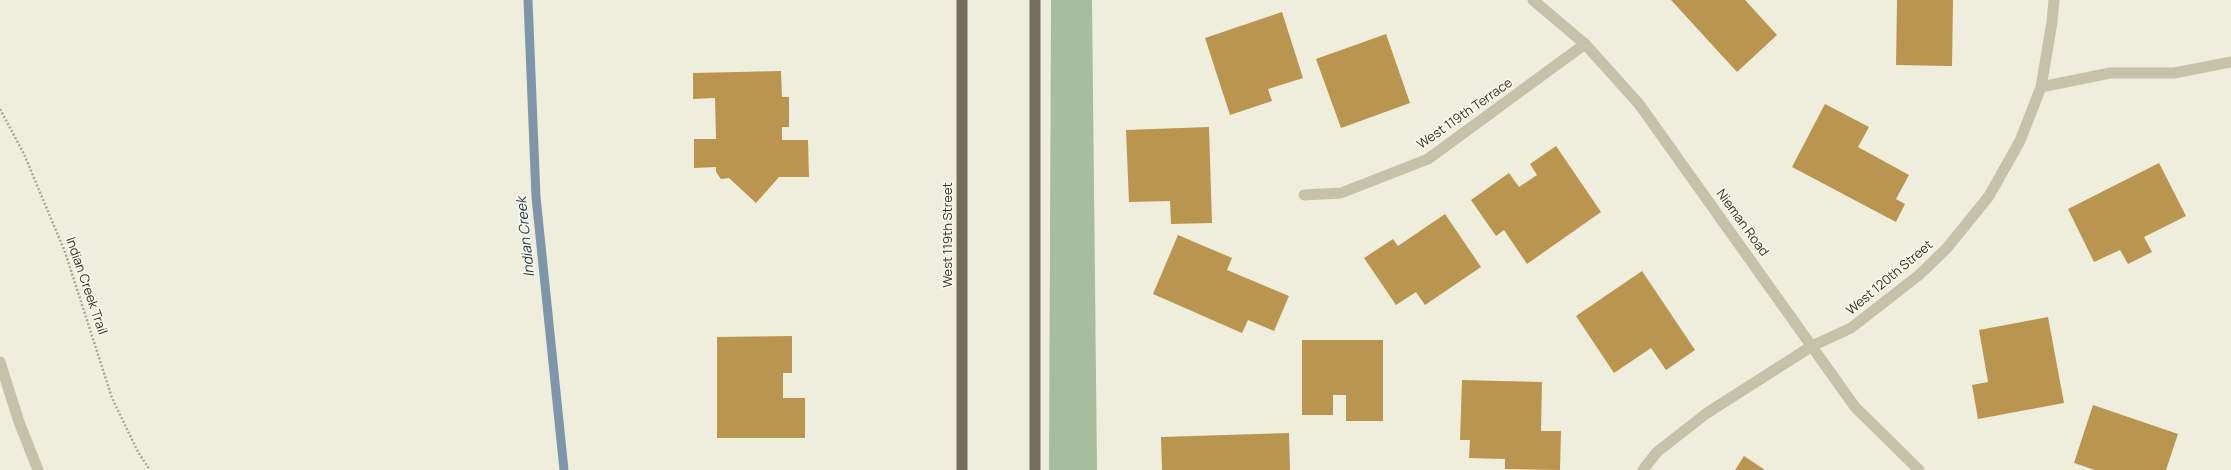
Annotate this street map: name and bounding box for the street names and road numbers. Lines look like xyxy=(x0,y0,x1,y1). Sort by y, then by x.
street label: West 119th Terrace xyxy=(1414,75,1516,153)
street label: West 119th Street xyxy=(940,182,956,288)
street label: Nieman Road xyxy=(1713,187,1771,259)
street label: Indian Creek Trail xyxy=(62,235,110,337)
street label: West 120th Street xyxy=(1844,237,1936,319)

